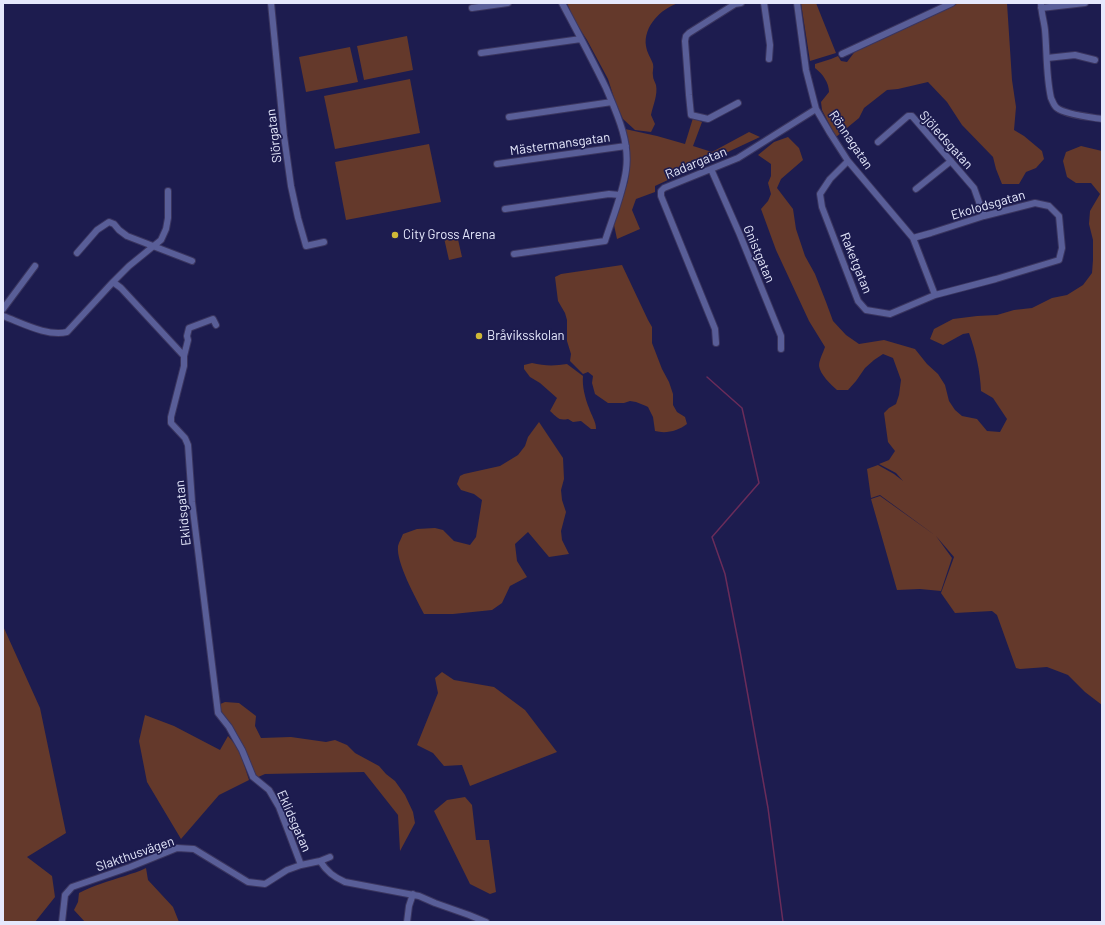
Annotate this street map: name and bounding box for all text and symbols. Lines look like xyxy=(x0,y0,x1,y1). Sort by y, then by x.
street label: Slörgatan xyxy=(263,108,285,164)
street label: Rönnagatan xyxy=(826,108,876,172)
street label: Sjöledsgatan xyxy=(916,108,976,172)
street label: Mästermansgatan xyxy=(509,129,611,159)
street label: Radargatan xyxy=(663,144,729,182)
street label: Ekolodsgatan xyxy=(949,187,1027,223)
street label: Gnistgatan xyxy=(740,223,778,285)
place label: City Gross Arena xyxy=(403,227,495,243)
marker: City Gross Arena xyxy=(390,230,400,240)
street label: Raketgatan xyxy=(837,230,875,296)
place label: Bråviksskolan xyxy=(487,328,565,344)
marker: Bråviksskolan xyxy=(474,331,484,341)
street label: Eklidsgatan xyxy=(172,479,194,547)
street label: Eklidsgatan xyxy=(273,788,315,854)
street label: Slakthusvägen xyxy=(94,833,176,875)

